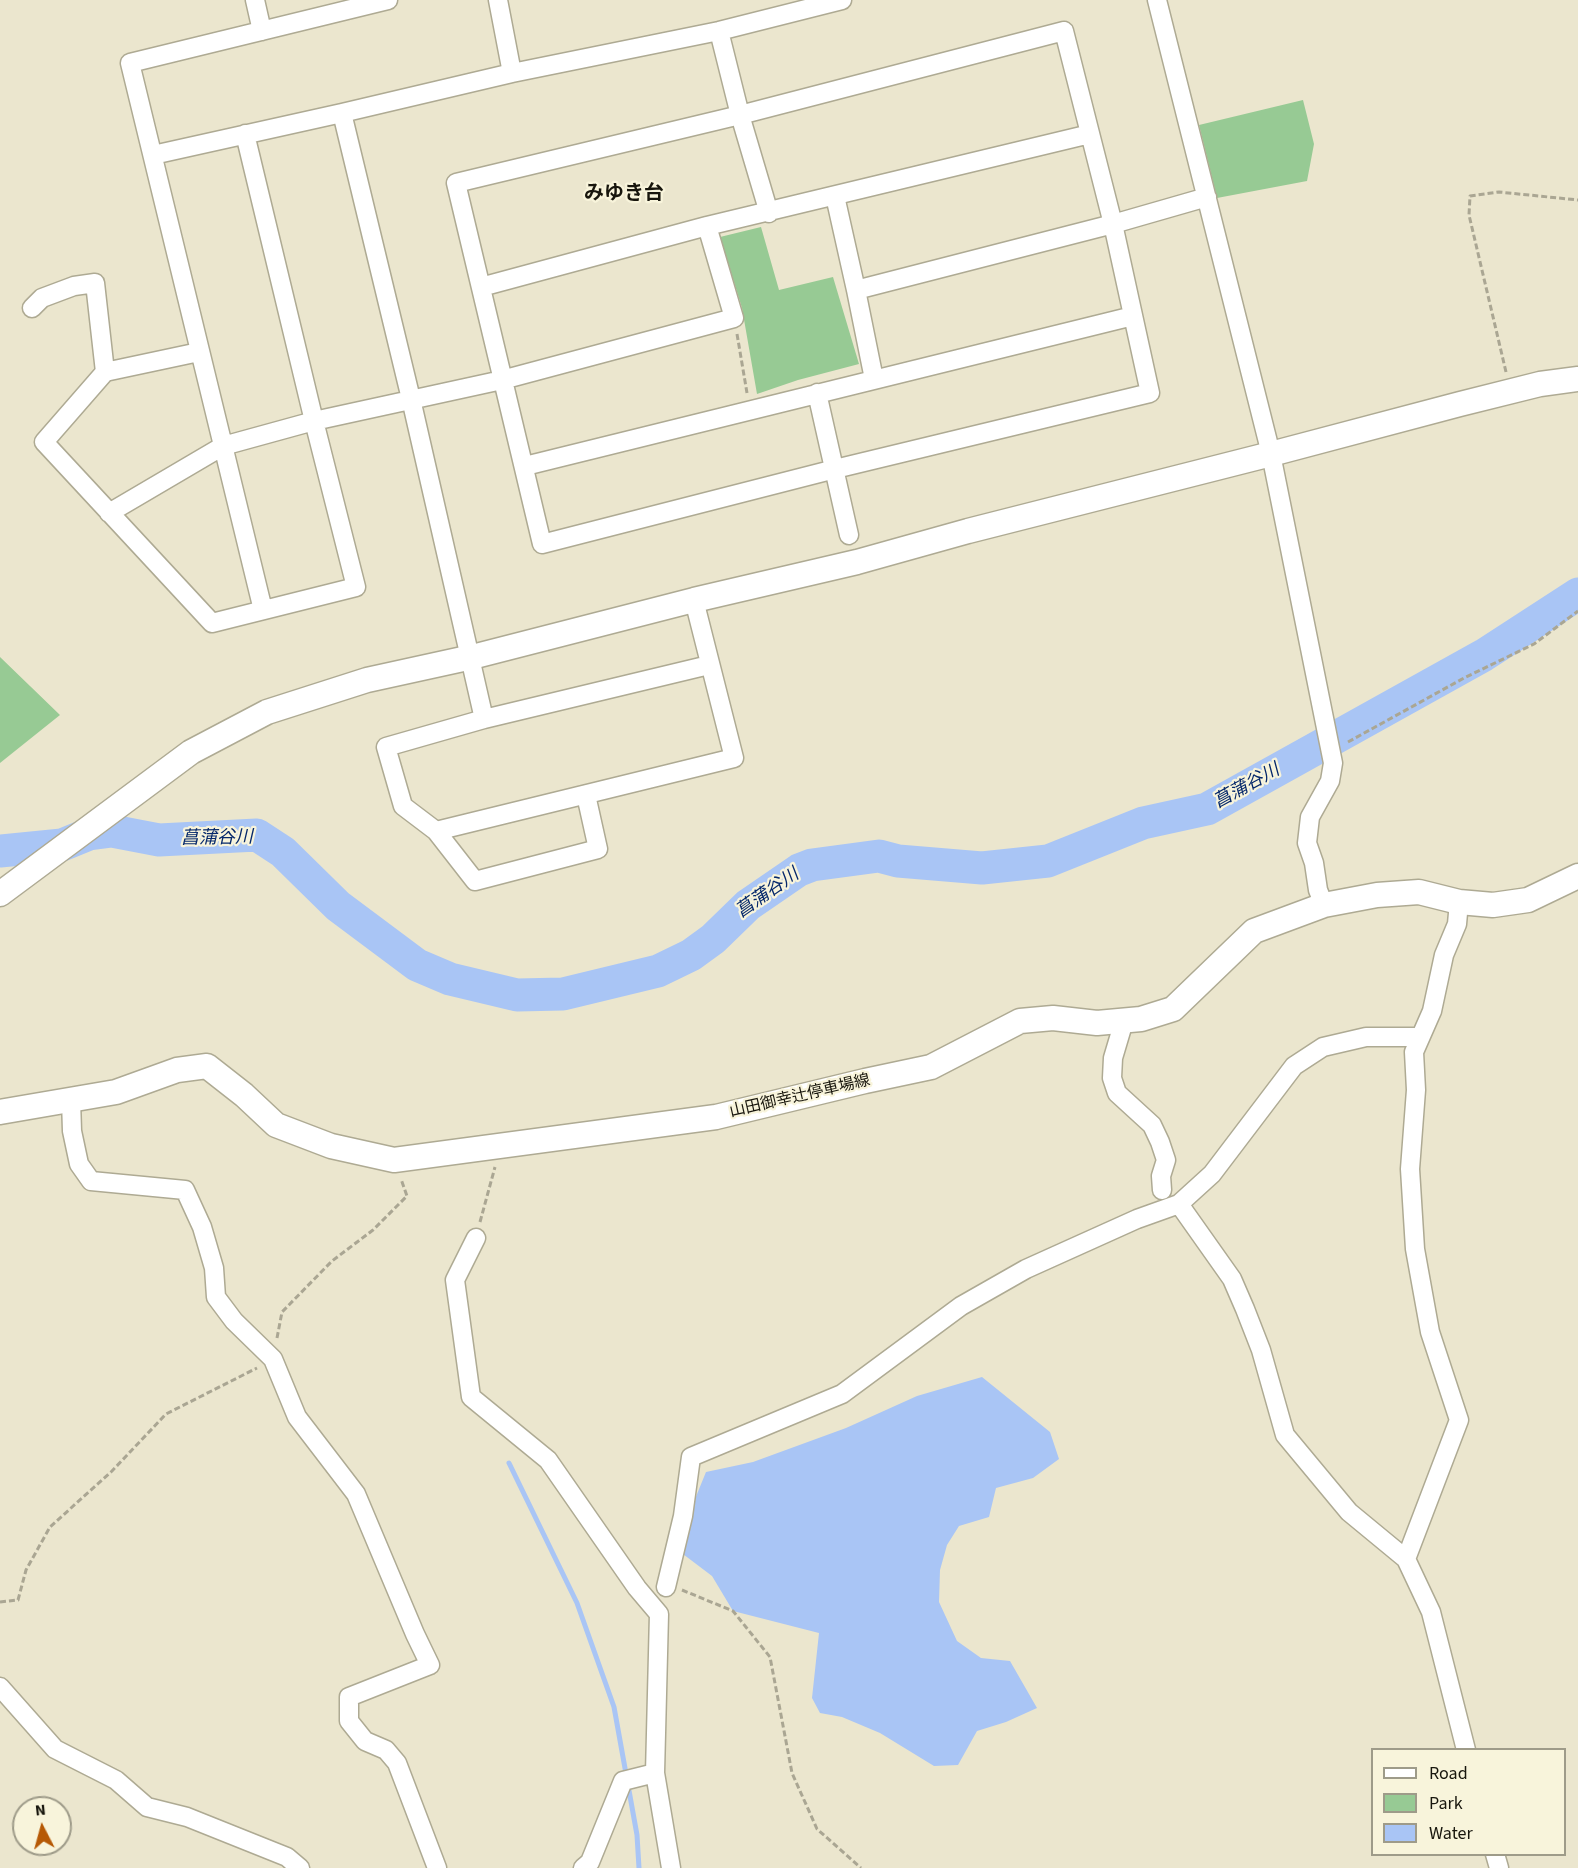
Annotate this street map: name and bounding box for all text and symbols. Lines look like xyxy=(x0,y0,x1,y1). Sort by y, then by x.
district label: みゆき台 xyxy=(584,183,664,207)
water label: 菖蒲谷川 xyxy=(1210,760,1284,814)
water label: 菖蒲谷川 xyxy=(181,828,253,850)
water label: 菖蒲谷川 xyxy=(732,865,804,923)
street label: 山田御幸辻停車場線 xyxy=(728,1071,872,1123)
legend xyxy=(1371,1748,1566,1856)
text: Road xyxy=(1429,1761,1468,1786)
text: Park xyxy=(1429,1791,1463,1816)
north arrow xyxy=(12,1796,72,1856)
text: N xyxy=(34,1799,47,1822)
text: Water xyxy=(1429,1821,1473,1846)

